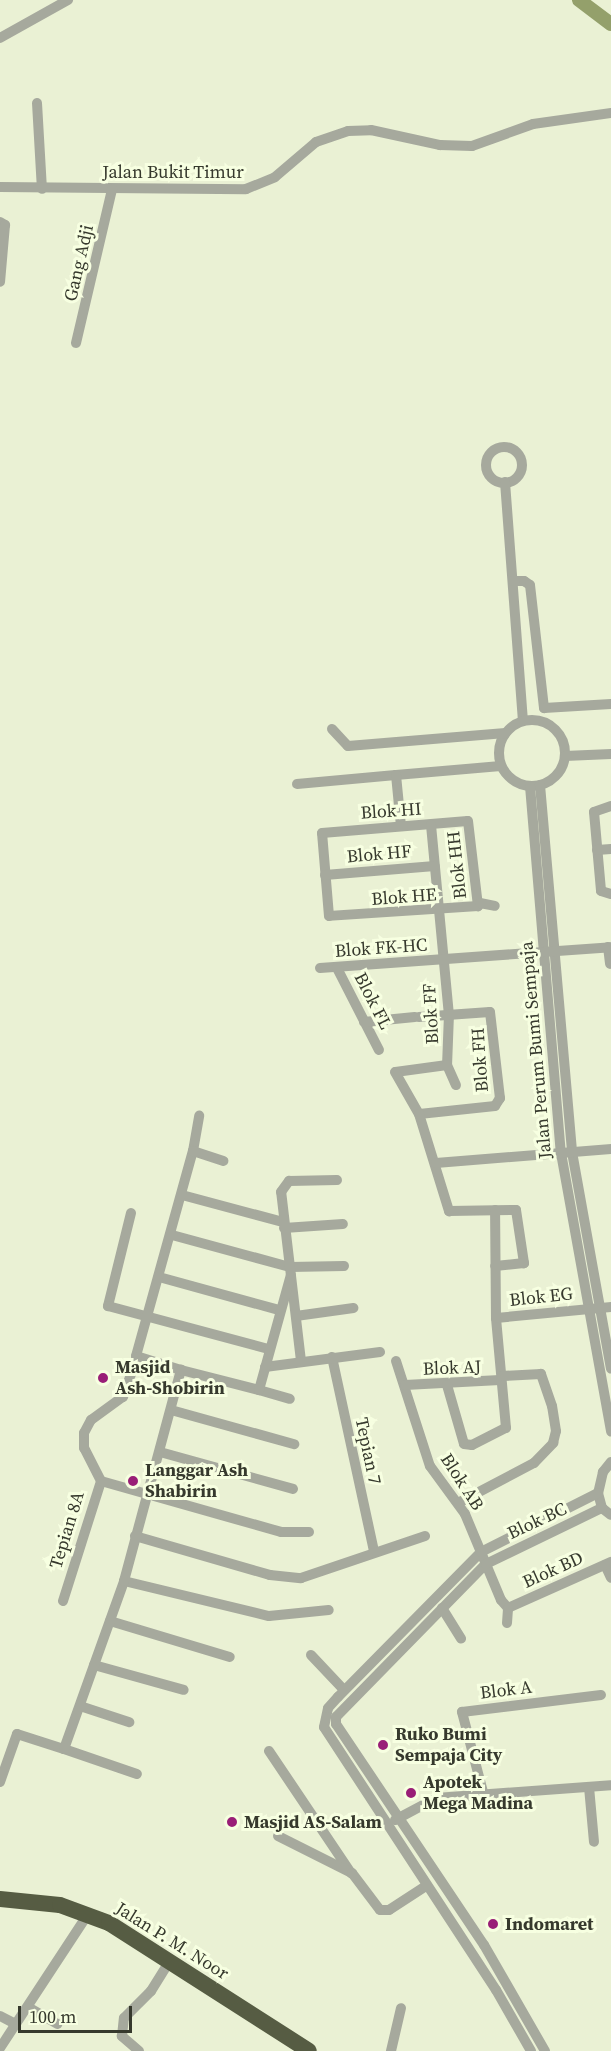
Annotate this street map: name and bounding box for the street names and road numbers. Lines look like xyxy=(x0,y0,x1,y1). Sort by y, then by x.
street label: Jalan Bukit Timur xyxy=(102,161,244,183)
street label: Gang Adji xyxy=(60,223,98,303)
street label: Blok HI xyxy=(360,798,422,824)
street label: Blok HH xyxy=(443,830,471,900)
street label: Blok HF xyxy=(346,840,412,868)
street label: Blok HE xyxy=(371,884,437,910)
street label: Blok FK-HC xyxy=(334,934,428,962)
street label: Jalan Perum Bumi Sempaja xyxy=(516,940,556,1160)
street label: Blok FL xyxy=(349,969,397,1033)
street label: Blok FF xyxy=(419,983,443,1045)
street label: Blok FH xyxy=(467,1027,493,1093)
street label: Blok EG xyxy=(508,1283,574,1311)
street label: Blok AJ xyxy=(422,1356,482,1380)
street label: Tepian 7 xyxy=(350,1416,386,1486)
street label: Blok AB xyxy=(436,1450,488,1514)
street label: Tepian 8A xyxy=(45,1489,89,1571)
street label: Blok BC xyxy=(504,1498,570,1544)
street label: Blok BD xyxy=(519,1547,587,1593)
street label: Blok A xyxy=(479,1676,533,1704)
street label: Jalan P. M. Noor xyxy=(111,1898,233,1984)

